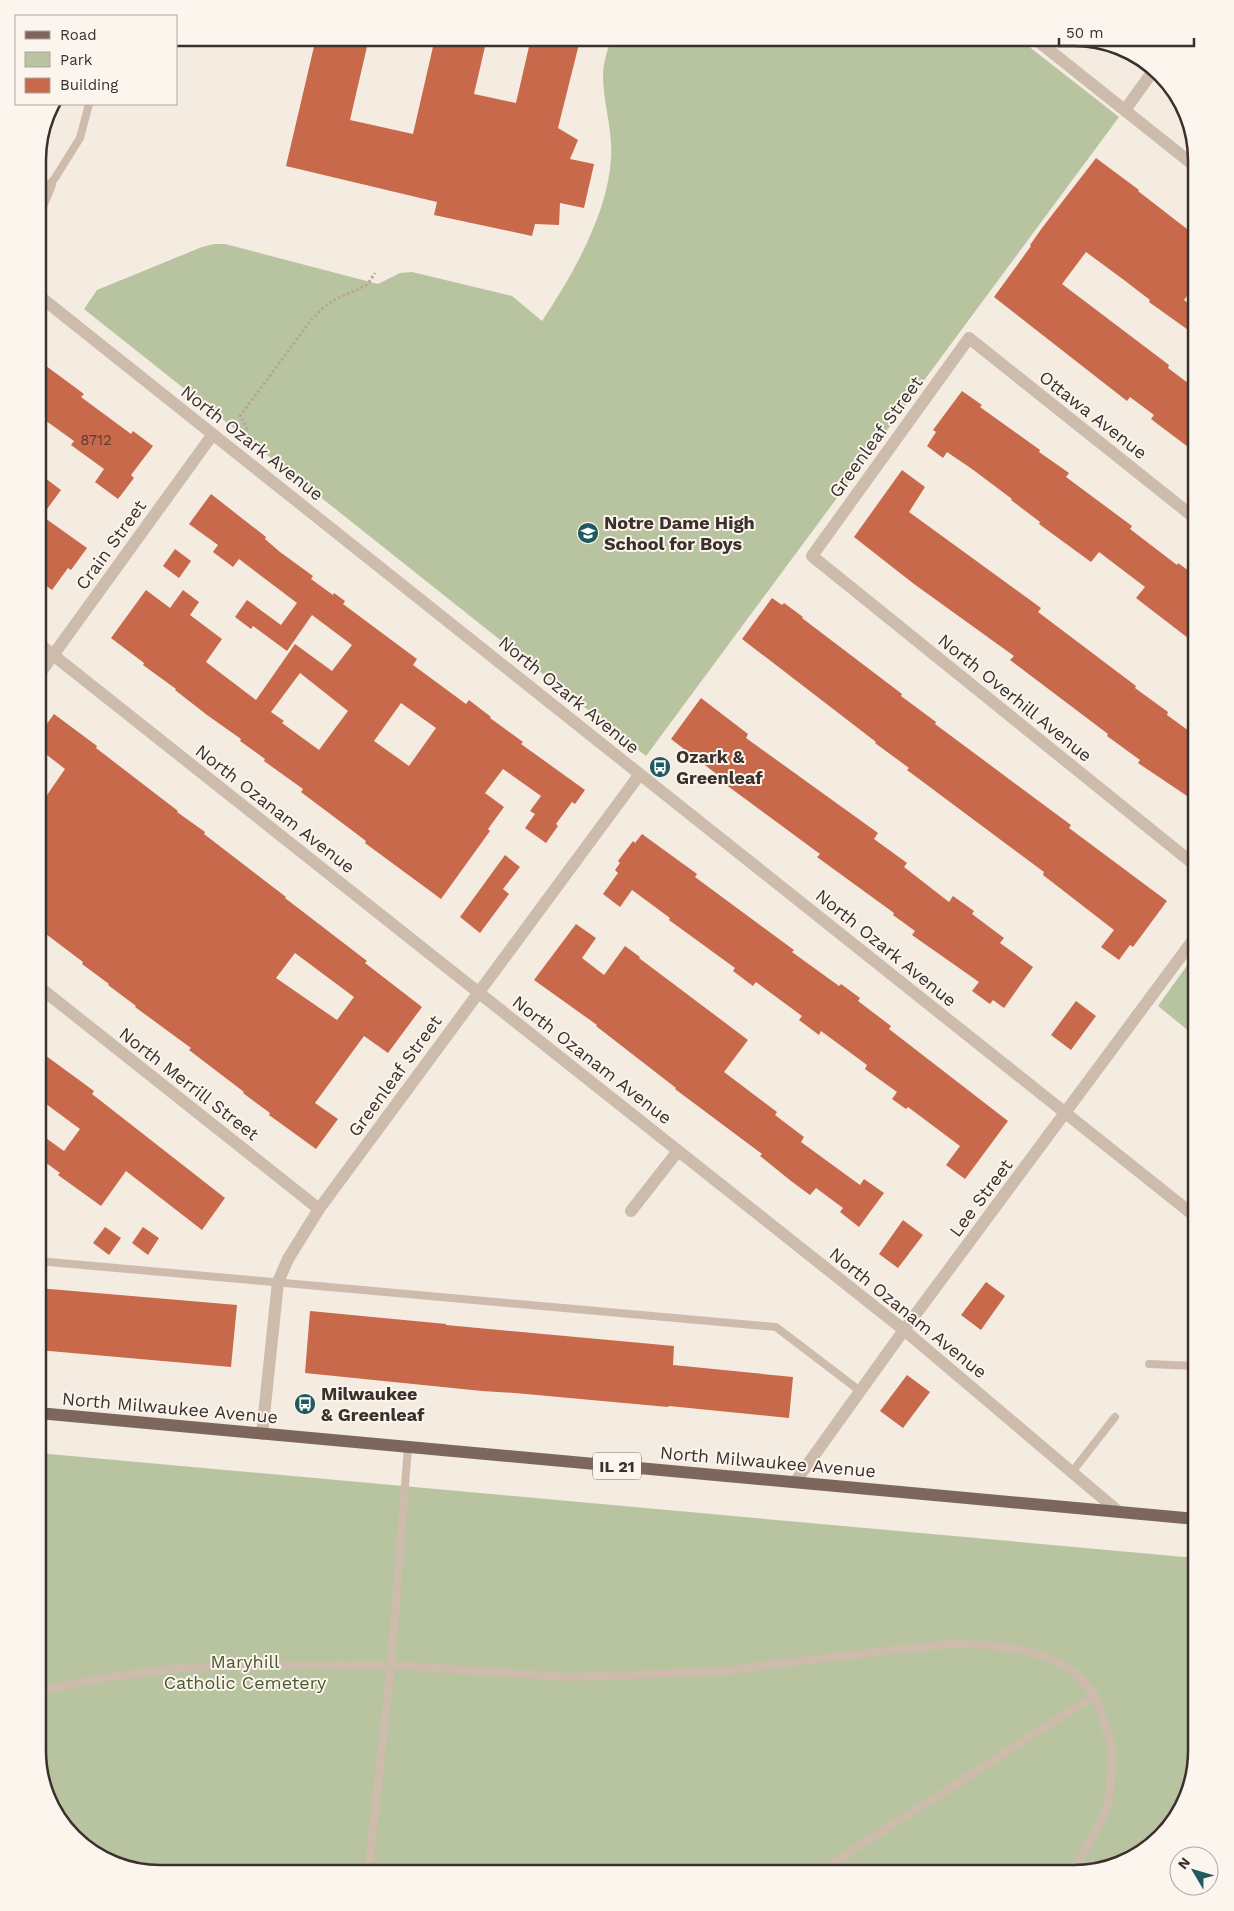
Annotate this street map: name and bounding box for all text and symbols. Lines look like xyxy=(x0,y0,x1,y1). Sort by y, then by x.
legend xyxy=(15,15,178,105)
scale bar xyxy=(1059,15,1194,47)
text: 50 m xyxy=(1066,24,1103,42)
text: Road xyxy=(60,26,97,44)
text: Park xyxy=(60,51,93,69)
text: Building xyxy=(60,76,118,94)
street label: Ottawa Avenue xyxy=(1035,366,1151,463)
street label: Greenleaf Street xyxy=(825,372,927,501)
street label: North Ozark Avenue xyxy=(177,380,328,505)
house number: 8712 xyxy=(80,431,112,449)
street label: Crain Street xyxy=(71,495,150,594)
place label: Notre Dame High School for Boys xyxy=(604,512,755,554)
school or university icon: Notre Dame High School for Boys xyxy=(576,521,600,545)
street label: North Overhill Avenue xyxy=(934,629,1096,766)
street label: North Ozark Avenue xyxy=(495,631,644,758)
street label: North Ozanam Avenue xyxy=(192,740,359,877)
place label: Ozark & Greenleaf xyxy=(676,746,763,788)
bus stop icon: Ozark & Greenleaf xyxy=(648,755,672,779)
street label: North Ozark Avenue xyxy=(812,884,961,1011)
street label: North Ozanam Avenue xyxy=(509,991,676,1128)
street label: Greenleaf Street xyxy=(344,1011,446,1140)
street label: North Merrill Street xyxy=(115,1023,264,1145)
street label: Lee Street xyxy=(945,1154,1017,1241)
street label: North Ozanam Avenue xyxy=(825,1243,991,1383)
place label: Milwaukee & Greenleaf xyxy=(321,1383,425,1425)
street label: North Milwaukee Avenue xyxy=(61,1388,279,1427)
bus stop icon: Milwaukee & Greenleaf xyxy=(293,1392,317,1416)
street label: North Milwaukee Avenue xyxy=(659,1442,877,1481)
road number: IL 21 xyxy=(593,1452,641,1480)
park label: Maryhill Catholic Cemetery xyxy=(164,1651,327,1693)
north arrow xyxy=(1169,1846,1219,1896)
text: N xyxy=(1174,1854,1193,1872)

